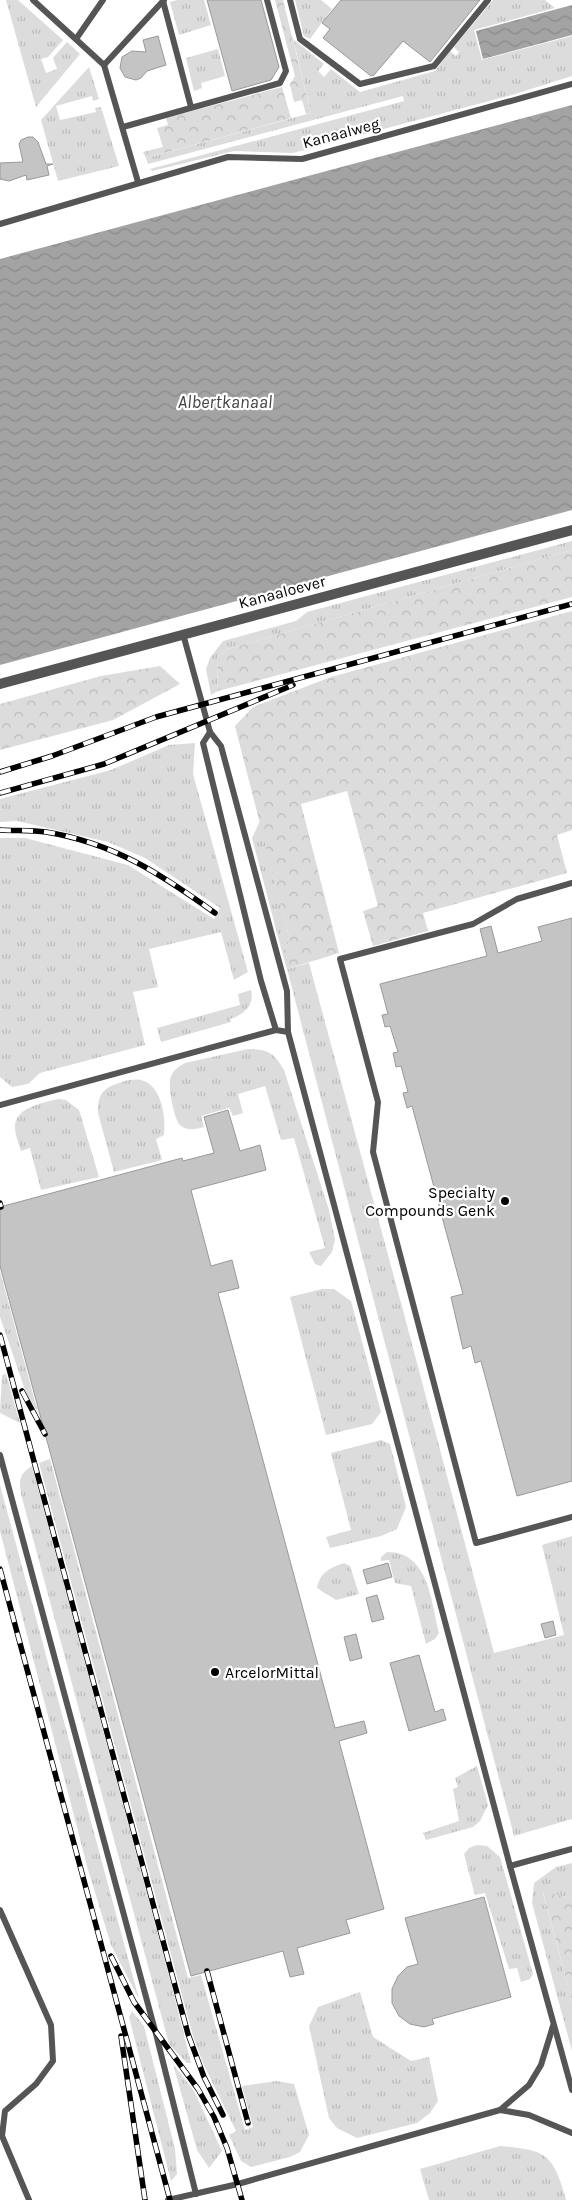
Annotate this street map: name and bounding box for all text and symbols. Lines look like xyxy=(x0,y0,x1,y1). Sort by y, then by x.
street label: Kanaalweg xyxy=(300,114,382,152)
water label: Albertkanaal xyxy=(178,391,273,413)
street label: Kanaaloever xyxy=(236,571,328,613)
place label: Specialty Compounds Genk xyxy=(365,1183,496,1220)
marker: Specialty Compounds Genk xyxy=(499,1195,511,1207)
place label: ArcelorMittal xyxy=(225,1663,319,1682)
marker: ArcelorMittal xyxy=(209,1666,221,1678)

